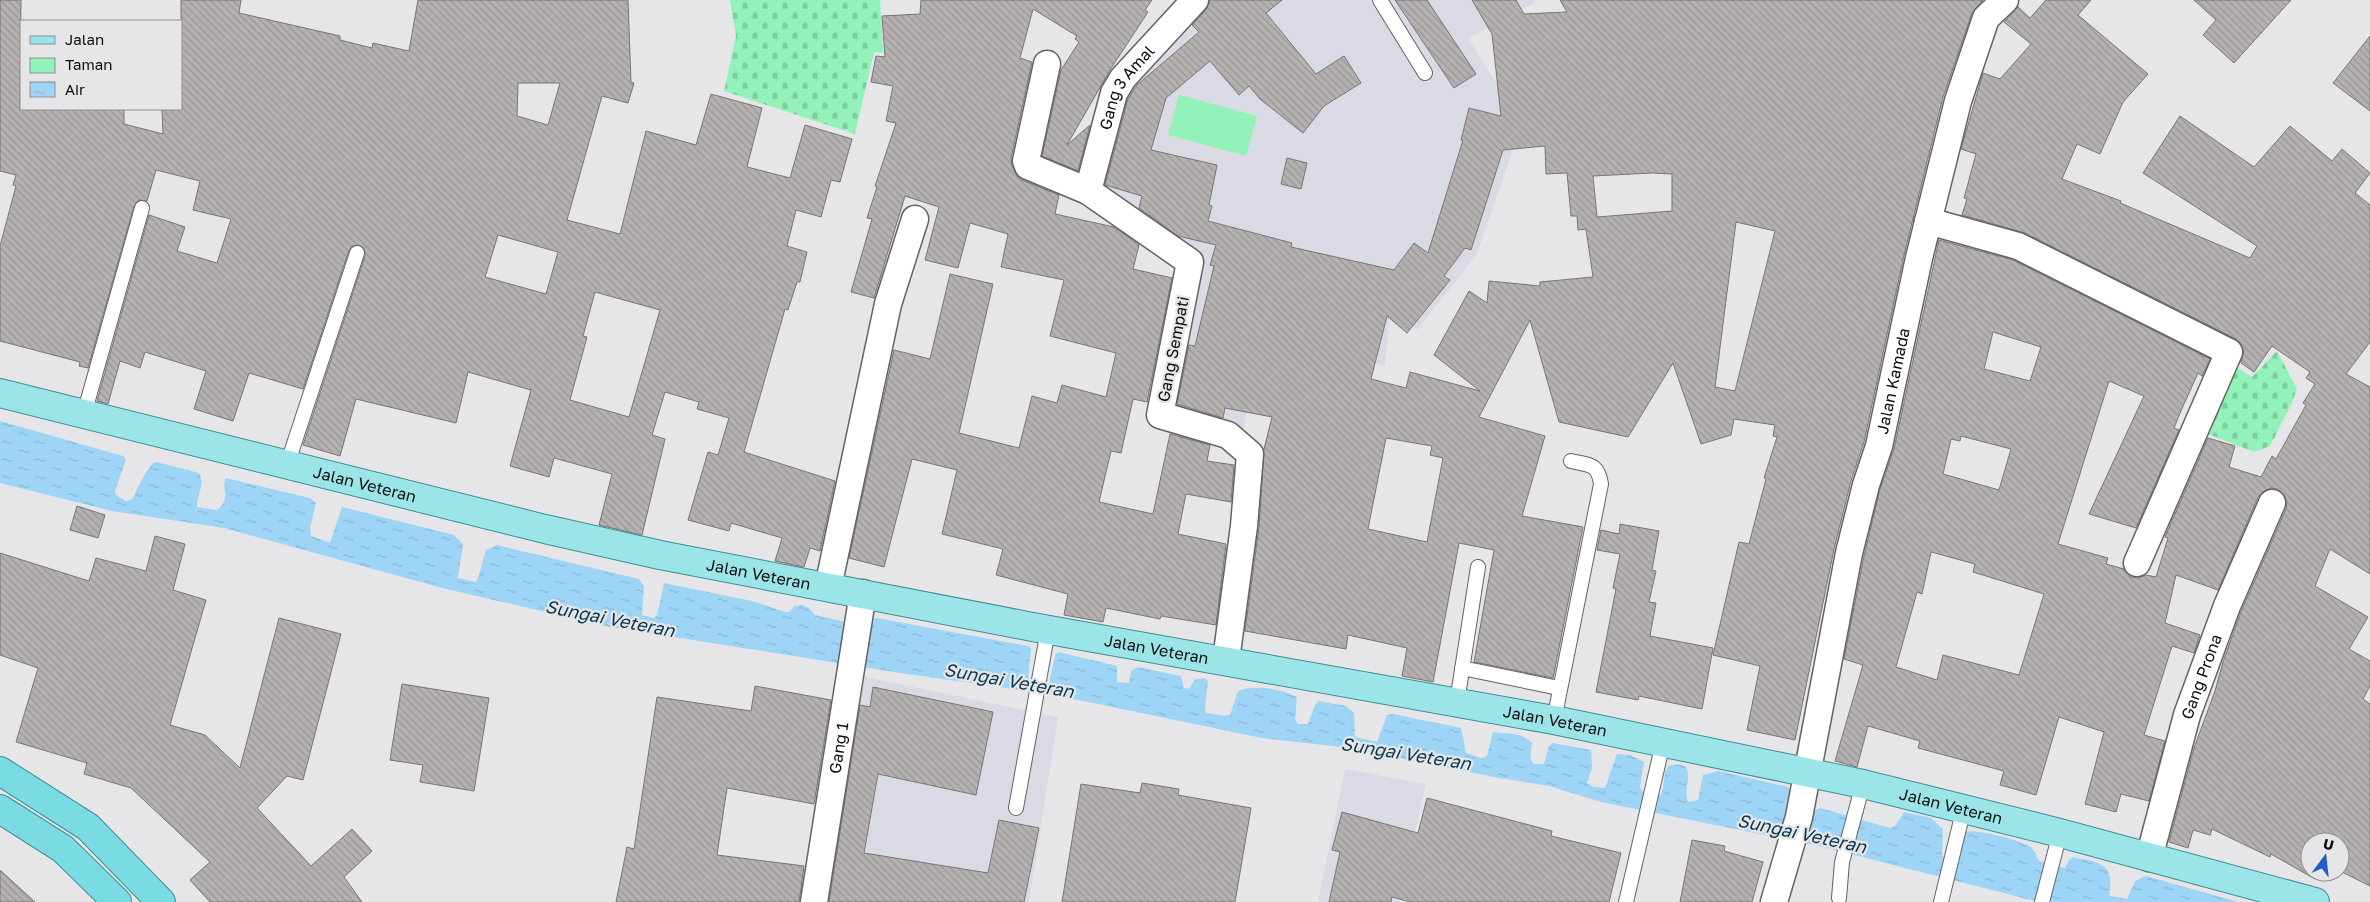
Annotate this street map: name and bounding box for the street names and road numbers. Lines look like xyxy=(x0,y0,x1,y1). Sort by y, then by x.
street label: Gang 3 Amal xyxy=(1095,41,1158,132)
street label: Gang Sempati xyxy=(1153,295,1193,403)
street label: Jalan Kamada xyxy=(1872,326,1914,436)
street label: Jalan Veteran xyxy=(311,462,419,507)
street label: Jalan Veteran xyxy=(705,554,812,594)
street label: Jalan Veteran xyxy=(1103,630,1210,668)
street label: Gang Prona xyxy=(2176,631,2226,722)
street label: Jalan Veteran xyxy=(1501,701,1609,741)
street label: Gang 1 xyxy=(824,721,852,775)
street label: Jalan Veteran xyxy=(1897,783,2005,828)

